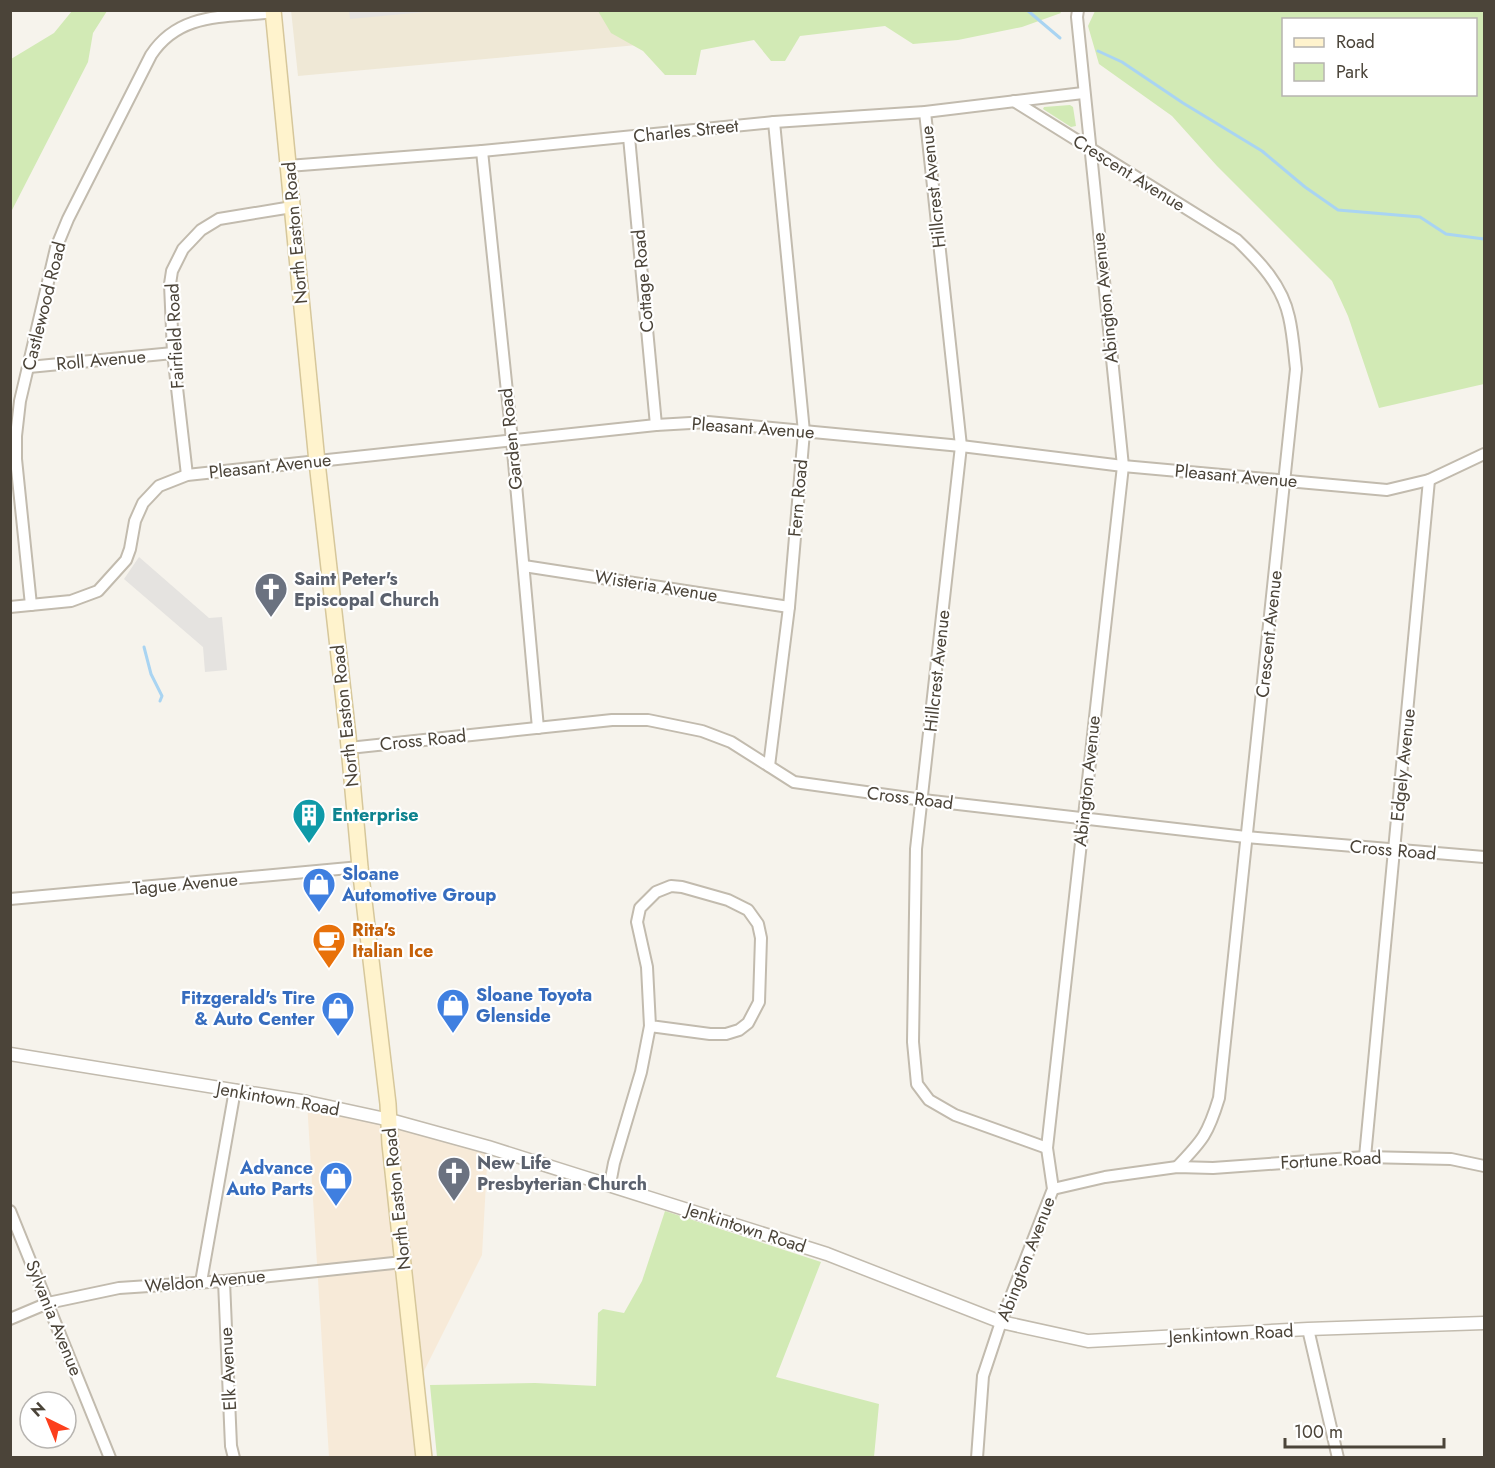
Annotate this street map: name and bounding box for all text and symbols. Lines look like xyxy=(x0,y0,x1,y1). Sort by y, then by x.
legend xyxy=(1282,18,1477,96)
text: Road xyxy=(1336,29,1375,55)
text: Park xyxy=(1336,59,1368,85)
street label: Charles Street xyxy=(632,112,741,149)
street label: Hillcrest Avenue xyxy=(914,125,952,249)
street label: Crescent Avenue xyxy=(1068,128,1190,218)
street label: North Easton Road xyxy=(276,161,314,305)
street label: Cottage Road xyxy=(626,228,660,334)
street label: Abington Avenue xyxy=(1085,231,1125,365)
street label: Castlewood Road xyxy=(15,239,73,373)
street label: Fairfield Road xyxy=(159,283,191,389)
street label: Roll Avenue xyxy=(55,343,147,377)
street label: Garden Road xyxy=(493,387,529,491)
street label: Pleasant Avenue xyxy=(691,411,815,445)
street label: Pleasant Avenue xyxy=(207,447,333,485)
street label: Fern Road xyxy=(782,458,814,538)
street label: Pleasant Avenue xyxy=(1174,458,1298,494)
street label: Wisteria Avenue xyxy=(593,563,719,609)
place label: Saint Peter's Episcopal Church xyxy=(294,566,439,613)
street label: Crescent Avenue xyxy=(1249,569,1289,699)
church icon: Saint Peter's Episcopal Church xyxy=(253,571,289,618)
street label: Hillcrest Avenue xyxy=(918,609,956,733)
street label: North Easton Road xyxy=(325,644,365,788)
street label: Edgely Avenue xyxy=(1384,707,1422,823)
street label: Abington Avenue xyxy=(1067,714,1107,848)
street label: Cross Road xyxy=(378,723,468,757)
street label: Cross Road xyxy=(865,780,955,816)
building icon: Enterprise xyxy=(291,797,327,844)
place label: Enterprise xyxy=(332,802,419,828)
street label: Cross Road xyxy=(1349,833,1437,867)
place label: Sloane Automotive Group xyxy=(341,861,496,908)
street label: Tague Avenue xyxy=(131,866,239,902)
shop icon: Sloane Automotive Group xyxy=(301,866,337,913)
place label: Rita's Italian Ice xyxy=(352,917,433,964)
cafe icon: Rita's Italian Ice xyxy=(311,922,347,969)
place label: Sloane Toyota Glenside xyxy=(476,982,592,1029)
place label: Fitzgerald's Tire & Auto Center xyxy=(181,985,316,1032)
shop icon: Sloane Toyota Glenside xyxy=(435,987,471,1034)
shop icon: Fitzgerald's Tire & Auto Center xyxy=(320,990,356,1037)
street label: Jenkintown Road xyxy=(212,1075,342,1123)
street label: North Easton Road xyxy=(377,1127,417,1271)
street label: Fortune Road xyxy=(1280,1144,1382,1176)
place label: New Life Presbyterian Church xyxy=(477,1150,647,1197)
place label: Advance Auto Parts xyxy=(225,1155,313,1202)
church icon: New Life Presbyterian Church xyxy=(436,1155,472,1202)
shop icon: Advance Auto Parts xyxy=(318,1160,354,1207)
street label: Abington Avenue xyxy=(990,1193,1062,1325)
street label: Jenkintown Road xyxy=(681,1196,809,1260)
street label: Sylvania Avenue xyxy=(19,1256,89,1380)
street label: Weldon Avenue xyxy=(144,1263,266,1299)
street label: Jenkintown Road xyxy=(1166,1318,1294,1350)
street label: Elk Avenue xyxy=(213,1327,243,1411)
north arrow xyxy=(18,1390,78,1450)
text: N xyxy=(26,1397,51,1422)
scale bar xyxy=(1285,1411,1444,1449)
text: 100 m xyxy=(1294,1419,1343,1445)

